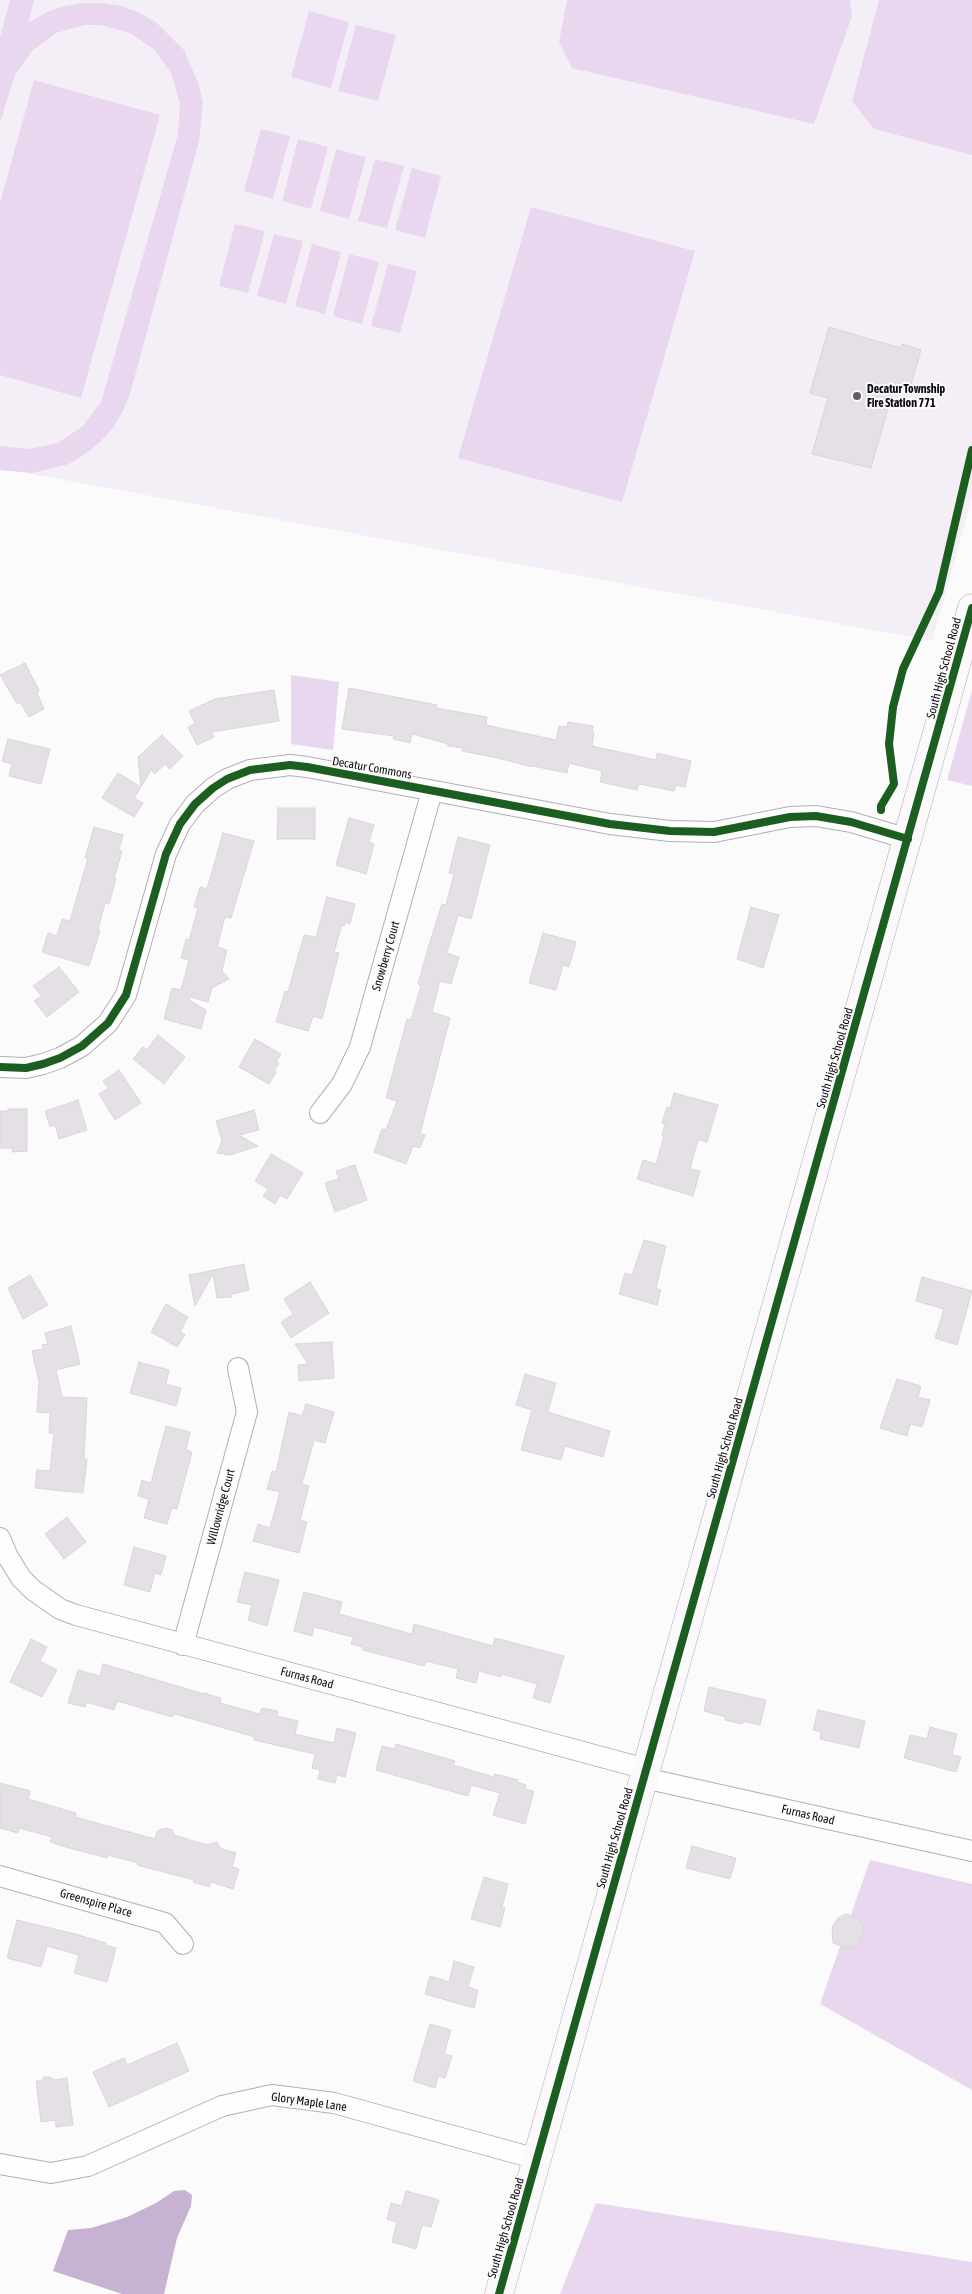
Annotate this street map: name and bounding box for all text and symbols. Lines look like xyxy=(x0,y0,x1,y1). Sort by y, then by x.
place label: Decatur Township Fire Station 771 xyxy=(867,382,945,410)
marker: Decatur Township Fire Station 771 xyxy=(851,390,863,402)
street label: South High School Road xyxy=(924,616,964,720)
street label: Decatur Commons xyxy=(331,754,413,782)
street label: Snowberry Court xyxy=(369,919,403,993)
street label: South High School Road xyxy=(814,1006,856,1110)
street label: South High School Road xyxy=(704,1396,746,1500)
street label: Willowridge Court xyxy=(204,1467,238,1547)
street label: Furnas Road xyxy=(279,1664,335,1692)
street label: South High School Road xyxy=(594,1786,636,1890)
street label: Furnas Road xyxy=(780,1802,836,1828)
street label: Greenspire Place xyxy=(58,1886,134,1920)
street label: Glory Maple Lane xyxy=(270,2090,348,2114)
street label: South High School Road xyxy=(485,2176,527,2280)

